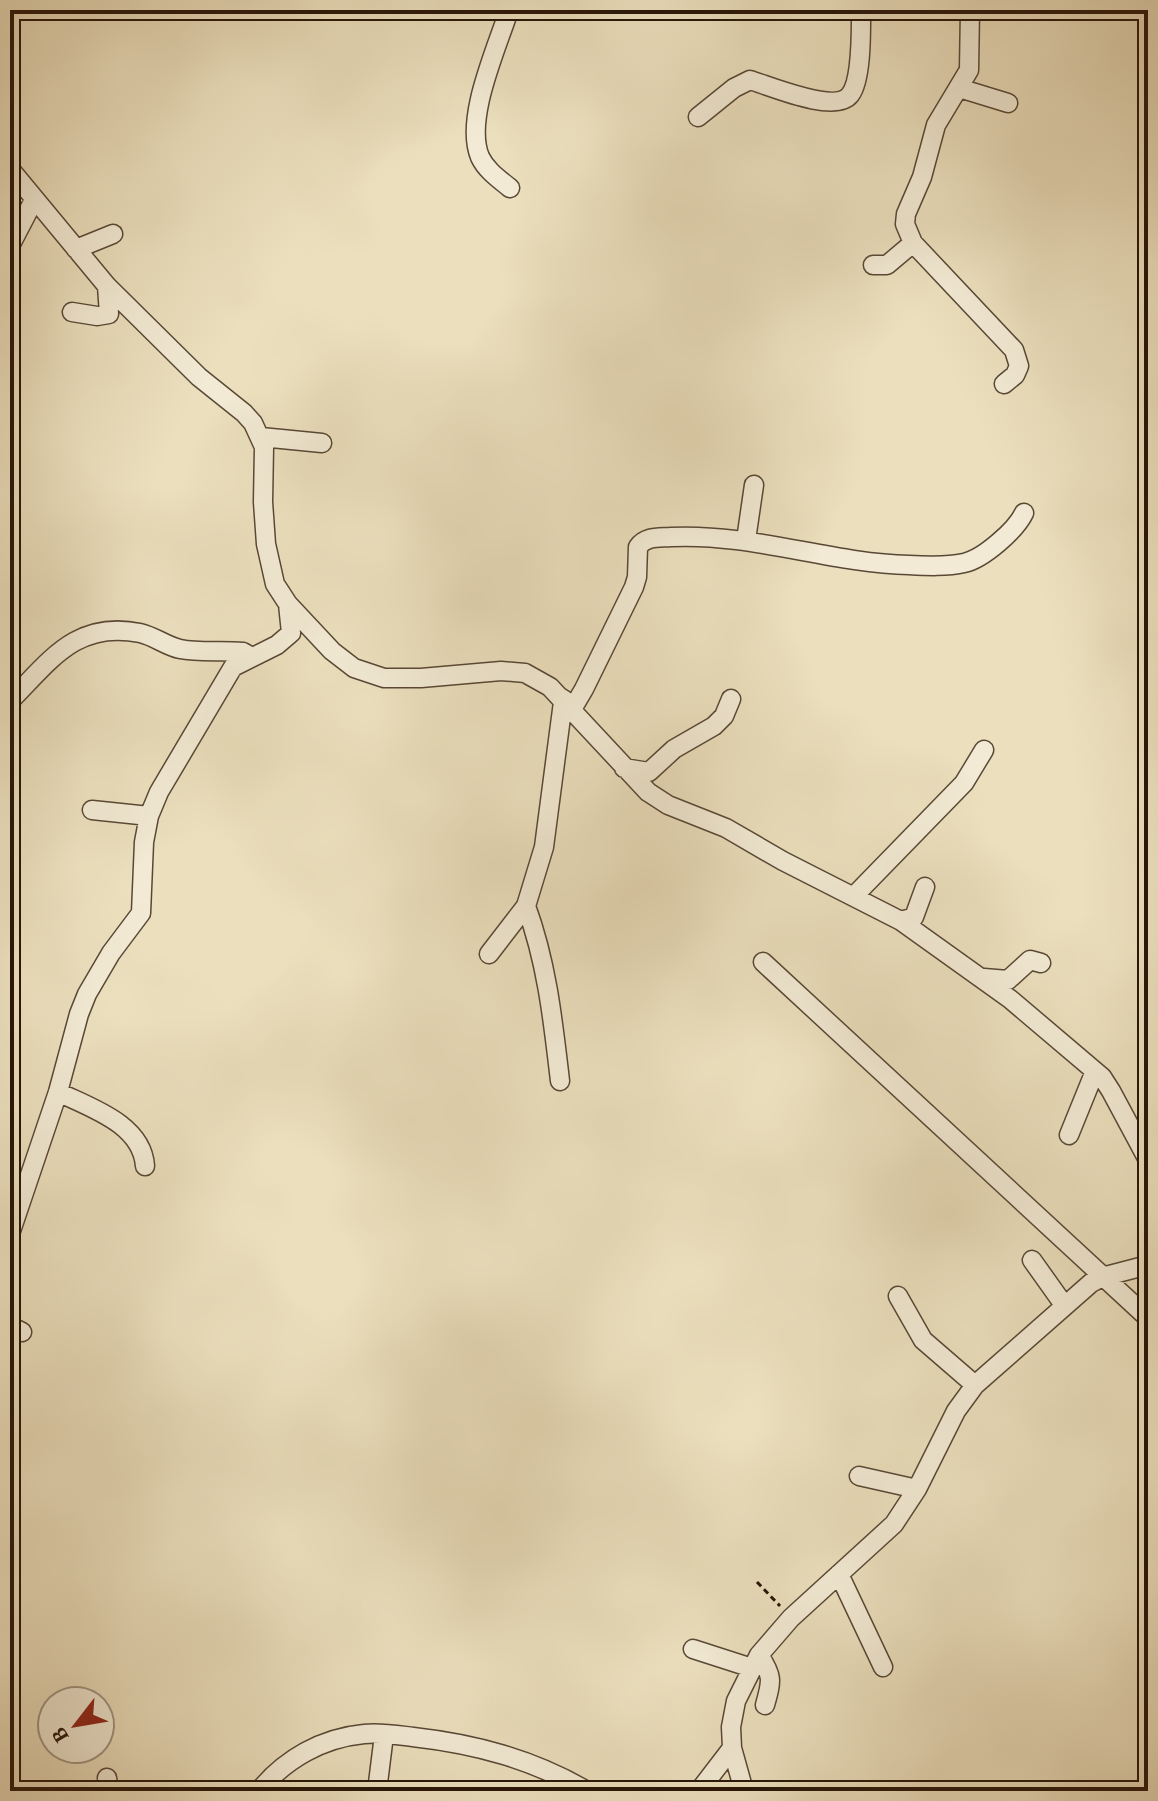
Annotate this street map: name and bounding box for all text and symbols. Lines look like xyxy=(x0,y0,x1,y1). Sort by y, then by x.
north arrow xyxy=(36,1685,116,1765)
text: B xyxy=(42,1721,76,1749)

